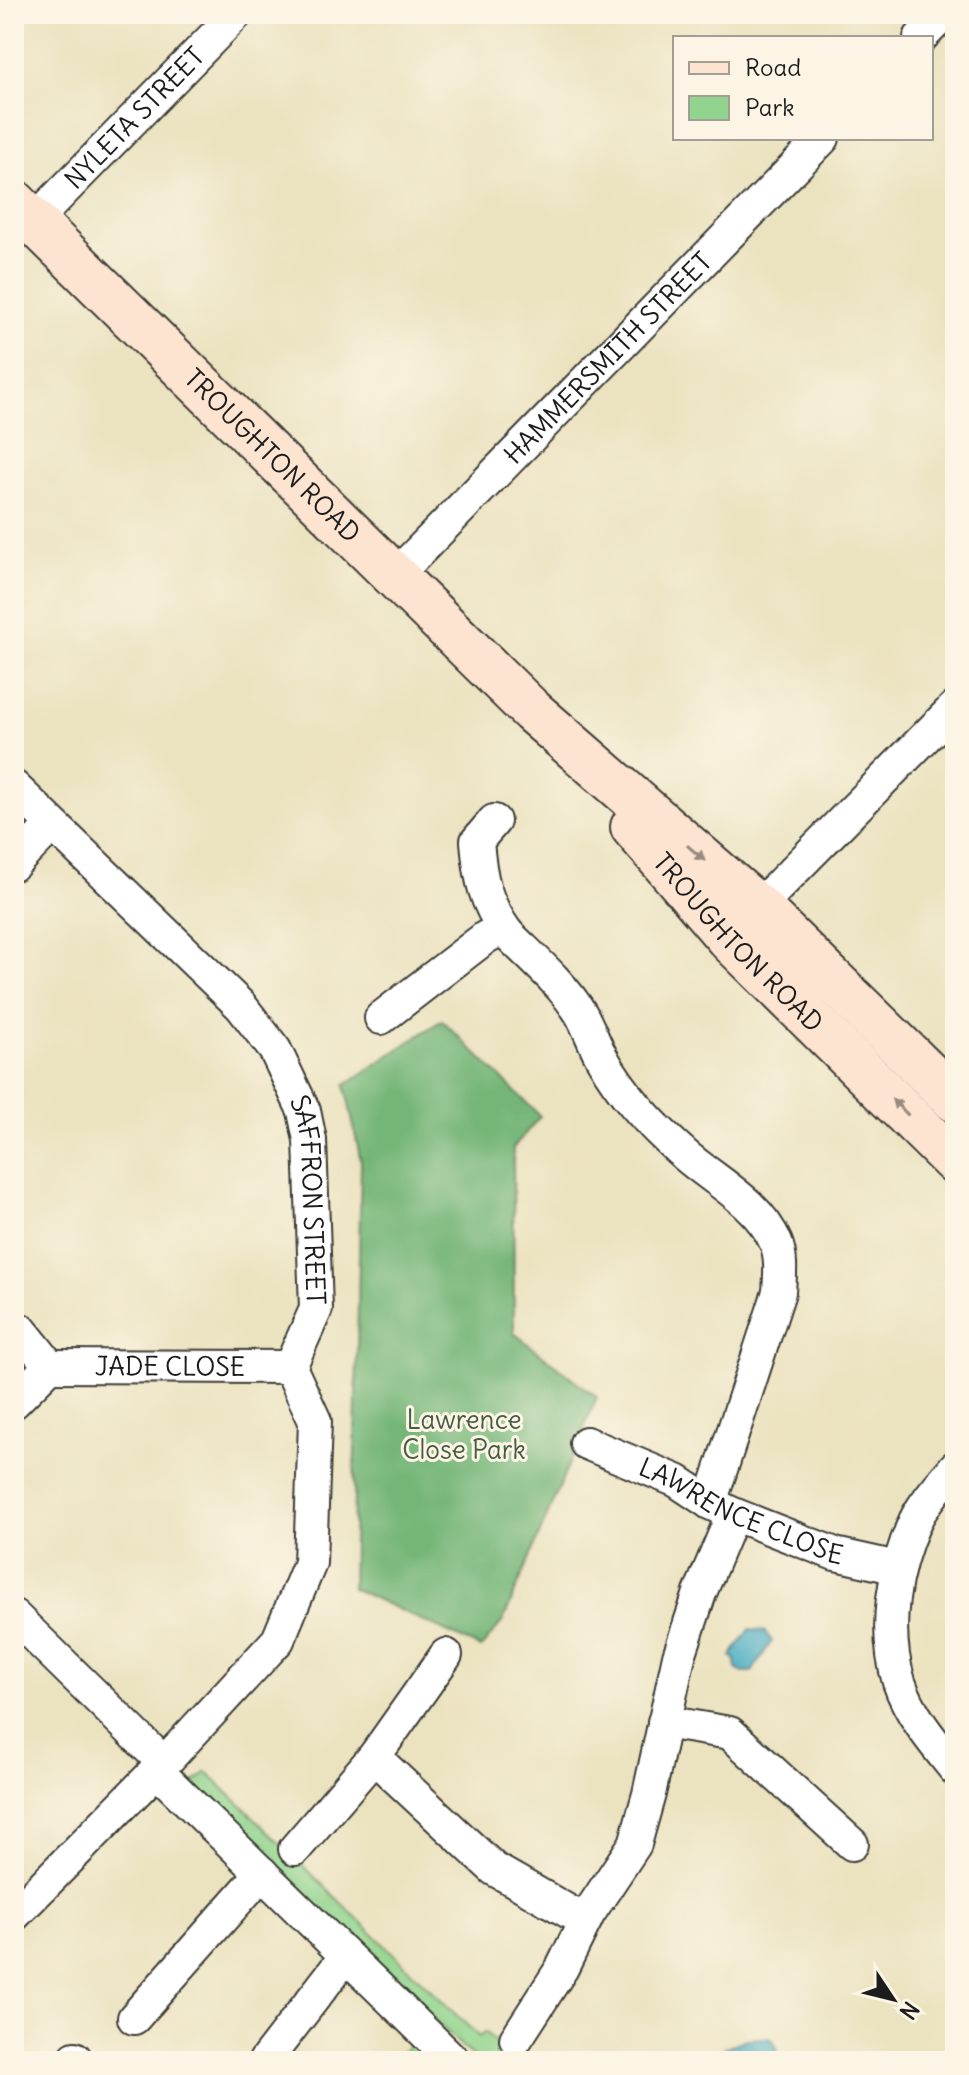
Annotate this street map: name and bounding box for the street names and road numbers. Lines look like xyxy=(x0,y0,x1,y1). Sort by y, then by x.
street label: NYLETA STREET xyxy=(57,40,211,196)
street label: HAMMERSMITH STREET xyxy=(497,245,718,471)
street label: TROUGHTON ROAD xyxy=(177,362,368,549)
street label: TROUGHTON ROAD xyxy=(646,846,830,1039)
street label: SAFFRON STREET xyxy=(283,1090,333,1305)
street label: JADE CLOSE xyxy=(95,1349,245,1383)
street label: LAWRENCE CLOSE xyxy=(634,1450,846,1571)

